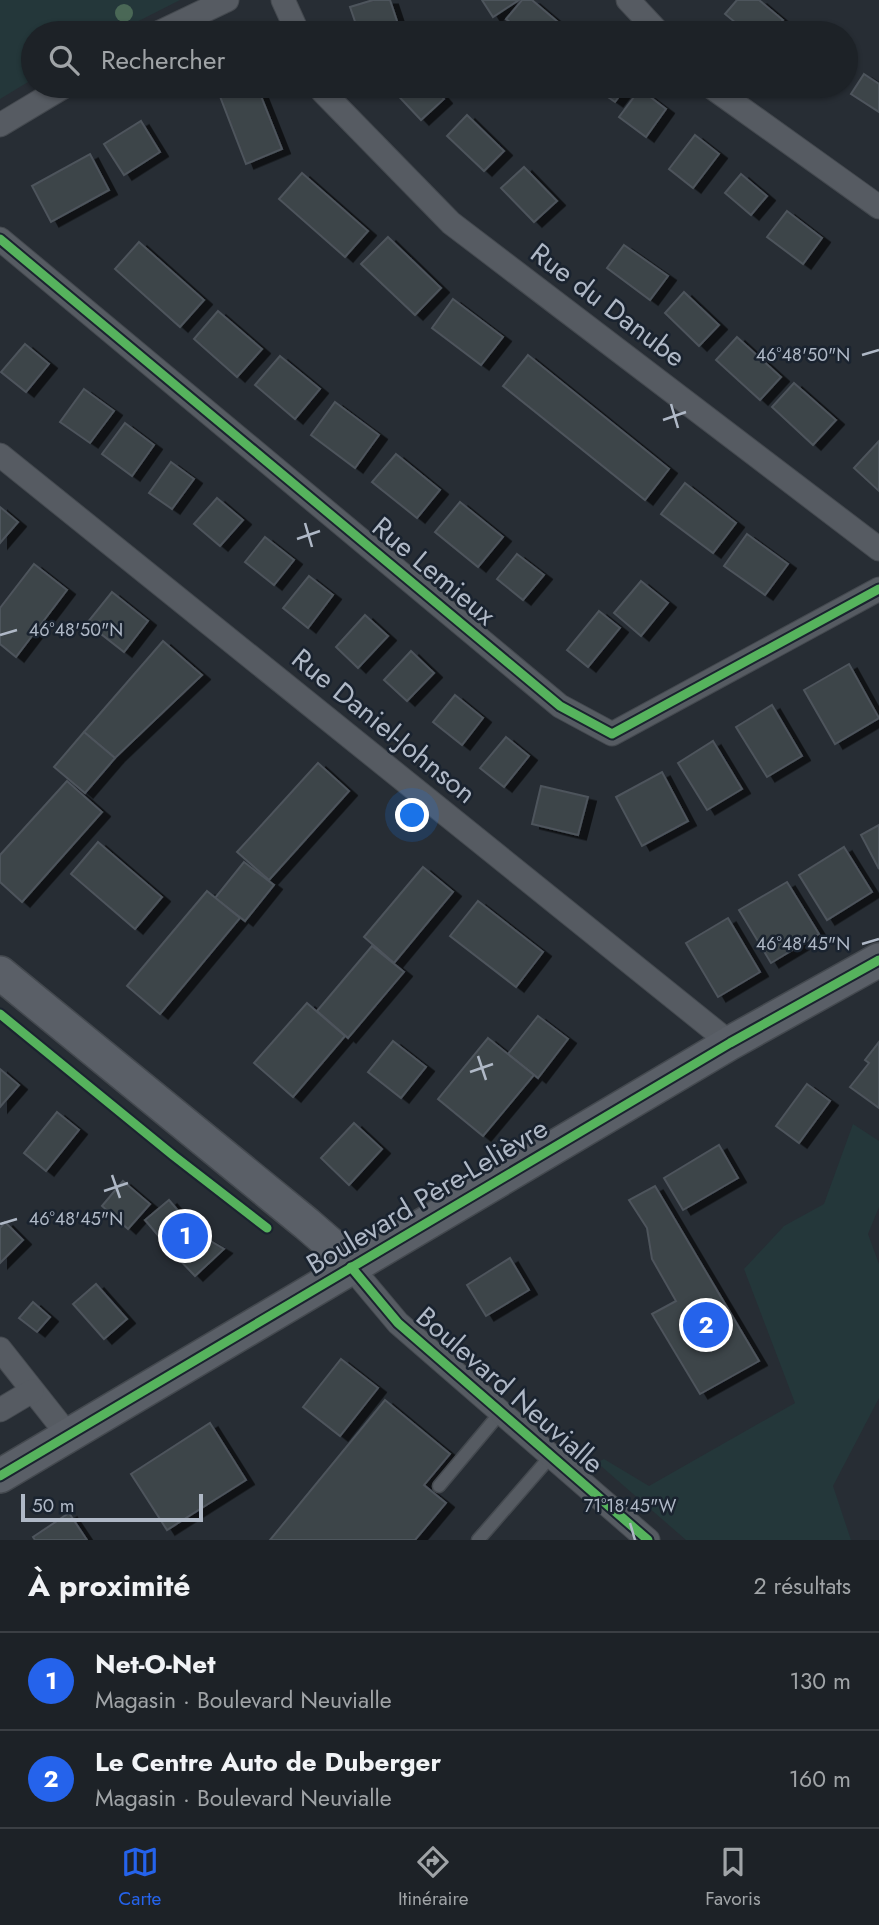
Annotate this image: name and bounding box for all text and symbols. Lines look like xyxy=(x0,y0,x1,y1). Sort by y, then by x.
search box xyxy=(21,21,858,98)
icon: search xyxy=(45,41,83,79)
text: Rechercher xyxy=(101,41,225,79)
street label: Rue du Danube xyxy=(522,233,694,377)
text: 46°48'50"N xyxy=(756,342,850,368)
street label: Rue Lemieux xyxy=(363,507,505,635)
text: 46°48'50"N xyxy=(29,617,123,643)
street label: Rue Daniel-Johnson xyxy=(283,639,485,813)
your location xyxy=(395,798,429,832)
text: 46°48'45"N xyxy=(756,931,850,957)
street label: Boulevard Père-Lelièvre xyxy=(299,1108,555,1284)
text: 46°48'45"N xyxy=(29,1206,123,1232)
pin: 1 xyxy=(162,1210,208,1262)
street label: Boulevard Neuvialle xyxy=(407,1297,613,1483)
pin: 2 xyxy=(683,1299,729,1351)
scale bar xyxy=(21,1491,203,1523)
text: 50 m xyxy=(32,1492,75,1519)
text: 71°18'45"W xyxy=(584,1493,676,1519)
text: À proximité xyxy=(28,1564,191,1607)
text: 2 résultats xyxy=(754,1569,851,1603)
text: Net-O-Net xyxy=(95,1645,216,1683)
text: 1 xyxy=(45,1664,57,1698)
text: 130 m xyxy=(789,1664,851,1698)
text: Magasin · Boulevard Neuvialle xyxy=(95,1683,392,1717)
text: Le Centre Auto de Duberger xyxy=(95,1743,441,1781)
text: 2 xyxy=(43,1762,59,1796)
text: 160 m xyxy=(789,1762,851,1796)
text: Magasin · Boulevard Neuvialle xyxy=(95,1781,392,1815)
tab: Carte xyxy=(118,1843,161,1912)
tab: Itinéraire xyxy=(398,1843,469,1912)
tab: Favoris xyxy=(705,1843,761,1912)

